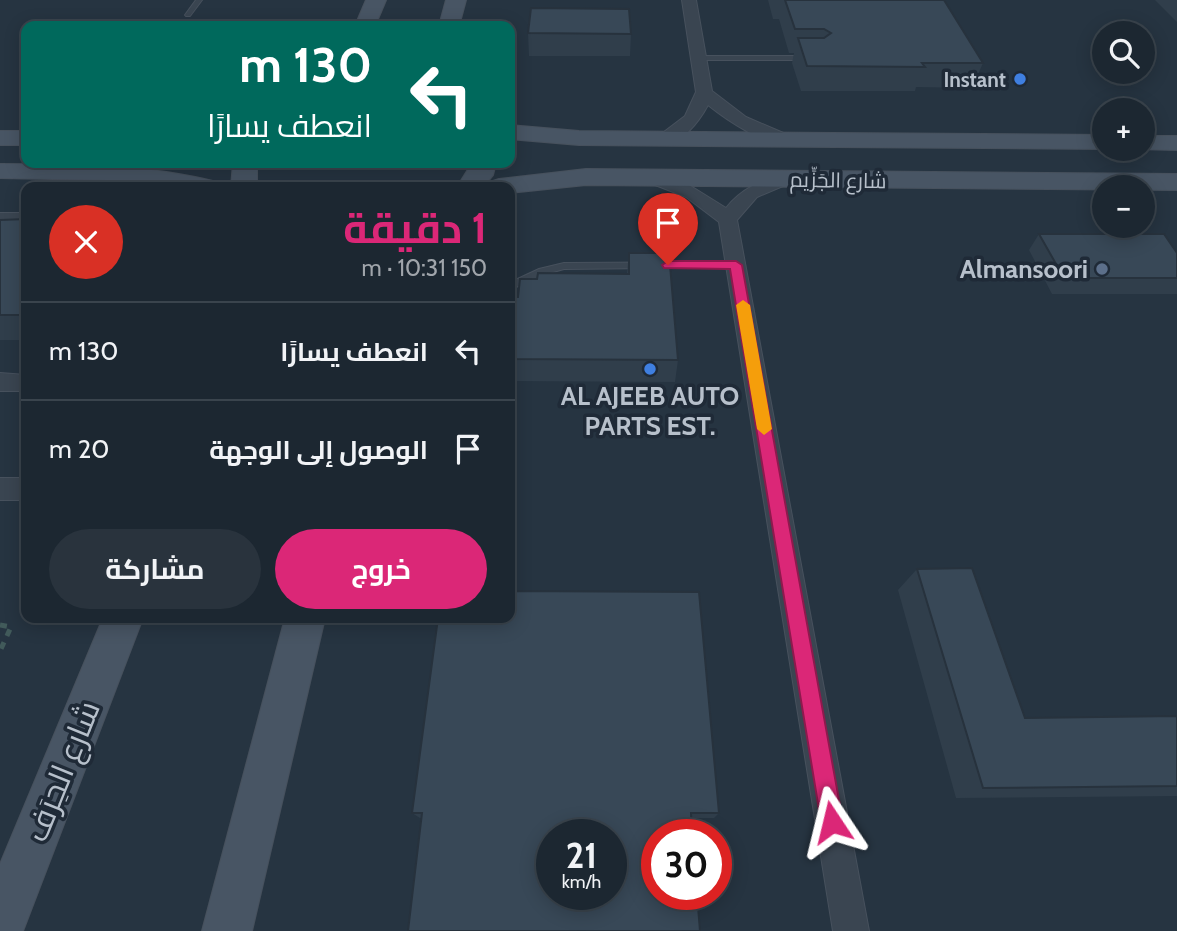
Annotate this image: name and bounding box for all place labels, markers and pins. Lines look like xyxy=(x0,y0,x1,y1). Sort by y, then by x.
place label: Instant xyxy=(943,67,1006,92)
marker: Instant xyxy=(1012,71,1028,87)
pin xyxy=(638,193,698,265)
place label: Almansoori xyxy=(960,253,1088,285)
marker: Almansoori xyxy=(1094,261,1110,277)
marker: AL AJEEB AUTO PARTS EST. xyxy=(642,361,658,377)
place label: AL AJEEB AUTO PARTS EST. xyxy=(561,380,739,442)

